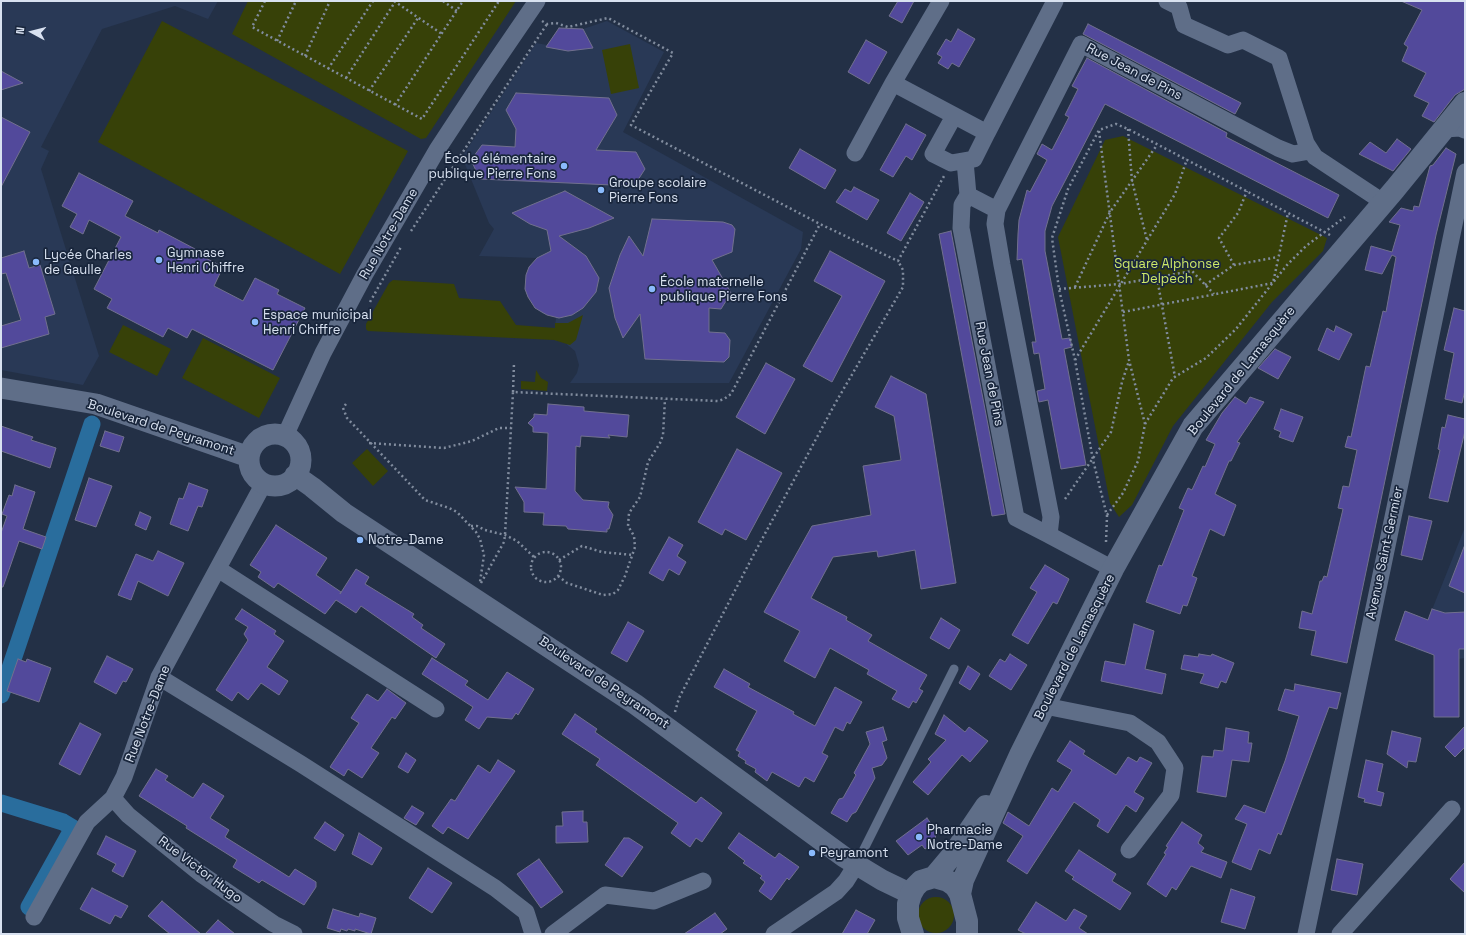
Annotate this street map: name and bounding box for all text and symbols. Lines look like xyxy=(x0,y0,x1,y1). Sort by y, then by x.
north arrow xyxy=(12,12,52,52)
text: N xyxy=(13,26,27,35)
street label: Rue Jean de Pins xyxy=(1083,40,1185,104)
place label: École élémentaire publique Pierre Fons xyxy=(428,151,556,182)
marker: École élémentaire publique Pierre Fons xyxy=(559,161,569,171)
place label: Groupe scolaire Pierre Fons xyxy=(609,175,707,206)
marker: Groupe scolaire Pierre Fons xyxy=(596,185,606,195)
street label: Rue Notre-Dame xyxy=(357,186,421,282)
place label: Gymnase Henri Chiffre xyxy=(167,245,244,276)
place label: Lycée Charles de Gaulle xyxy=(44,247,132,278)
marker: Gymnase Henri Chiffre xyxy=(154,255,164,265)
park label: Square Alphonse Delpech xyxy=(1114,256,1220,287)
marker: Lycée Charles de Gaulle xyxy=(31,257,41,267)
place label: École maternelle publique Pierre Fons xyxy=(660,274,788,305)
marker: École maternelle publique Pierre Fons xyxy=(647,284,657,294)
street label: Boulevard de Lamasquère xyxy=(1185,303,1299,439)
place label: Espace municipal Henri Chiffre xyxy=(263,307,372,338)
marker: Espace municipal Henri Chiffre xyxy=(250,317,260,327)
street label: Rue Jean de Pins xyxy=(971,320,1007,428)
street label: Boulevard de Peyramont xyxy=(86,397,236,459)
street label: Avenue Saint-Germier xyxy=(1363,485,1407,621)
place label: Notre-Dame xyxy=(368,532,444,548)
marker: Notre-Dame xyxy=(355,535,365,545)
street label: Boulevard de Lamasquère xyxy=(1031,571,1119,723)
street label: Boulevard de Peyramont xyxy=(536,634,672,732)
street label: Rue Notre-Dame xyxy=(122,663,174,765)
place label: Pharmacie Notre-Dame xyxy=(927,822,1003,853)
marker: Pharmacie Notre-Dame xyxy=(914,832,924,842)
street label: Rue Victor Hugo xyxy=(155,833,245,907)
place label: Peyramont xyxy=(820,845,888,861)
marker: Peyramont xyxy=(807,848,817,858)

